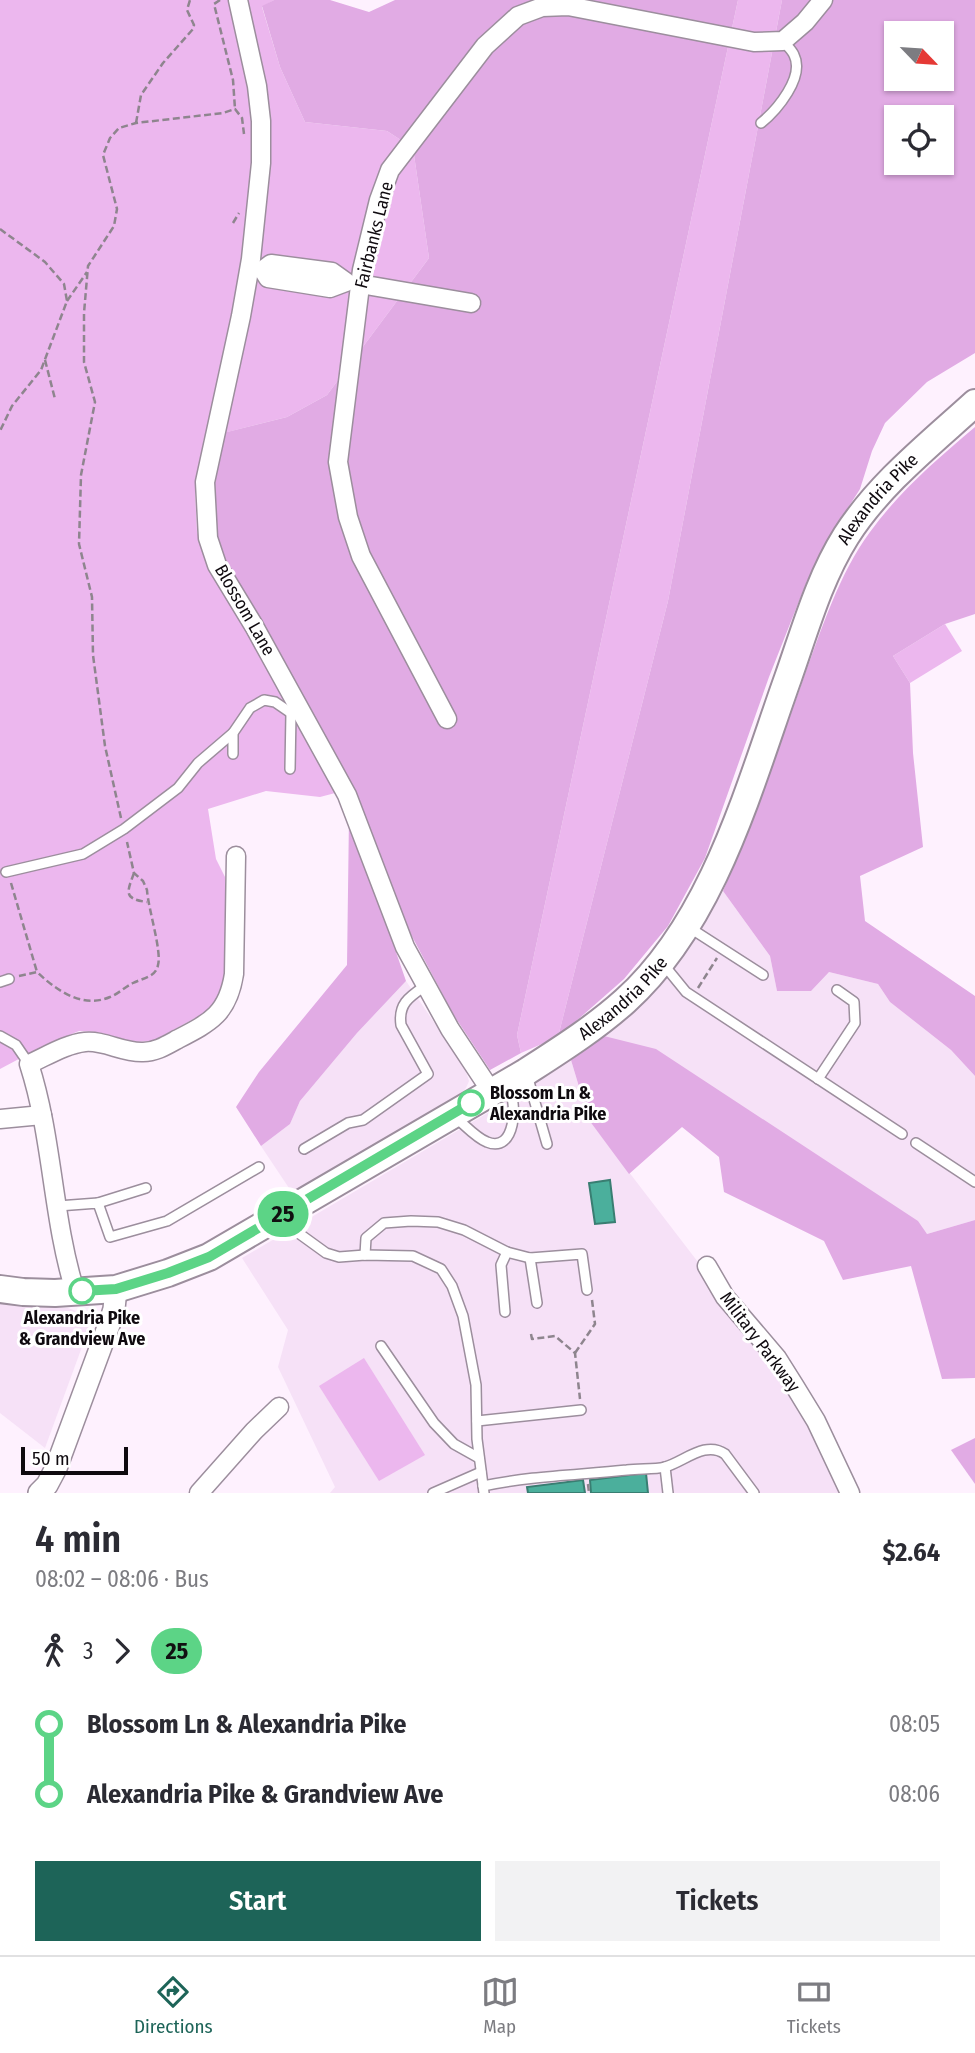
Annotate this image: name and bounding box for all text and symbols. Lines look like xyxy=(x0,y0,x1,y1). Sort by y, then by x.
north arrow xyxy=(884,21,954,91)
map controls xyxy=(884,21,954,175)
button: locate xyxy=(884,105,954,175)
street label: Fairbanks Lane xyxy=(350,179,398,291)
street label: Alexandria Pike xyxy=(832,449,923,549)
street label: Blossom Lane xyxy=(210,560,280,660)
street label: Alexandria Pike xyxy=(574,952,672,1045)
place label: Blossom Ln & Alexandria Pike xyxy=(489,1082,606,1125)
marker: Blossom Ln & Alexandria Pike xyxy=(458,1090,484,1116)
line badge: 25 xyxy=(252,1191,314,1237)
text: 25 xyxy=(272,1200,294,1228)
marker: Alexandria Pike & Grandview Ave xyxy=(69,1278,95,1304)
street label: Military Parkway xyxy=(715,1288,805,1396)
place label: Alexandria Pike & Grandview Ave xyxy=(19,1307,145,1350)
scale bar xyxy=(21,1444,128,1476)
text: 50 m xyxy=(32,1447,70,1470)
text: 4 min xyxy=(35,1516,121,1562)
text: $2.64 xyxy=(883,1537,940,1568)
text: 08:02 – 08:06 · Bus xyxy=(35,1565,209,1593)
icon: walk xyxy=(35,1632,73,1670)
icon: forward xyxy=(103,1632,141,1670)
text: 3 xyxy=(83,1637,93,1665)
text: 25 xyxy=(165,1637,188,1665)
text: Blossom Ln & Alexandria Pike xyxy=(87,1709,406,1740)
text: 08:05 xyxy=(889,1710,940,1738)
text: Alexandria Pike & Grandview Ave xyxy=(87,1779,443,1810)
text: 08:06 xyxy=(888,1780,940,1808)
button: Start xyxy=(35,1861,481,1941)
button: Tickets xyxy=(495,1861,940,1941)
tab: Directions xyxy=(134,1973,213,2038)
tab: Map xyxy=(481,1973,519,2038)
tab: Tickets xyxy=(787,1973,841,2038)

